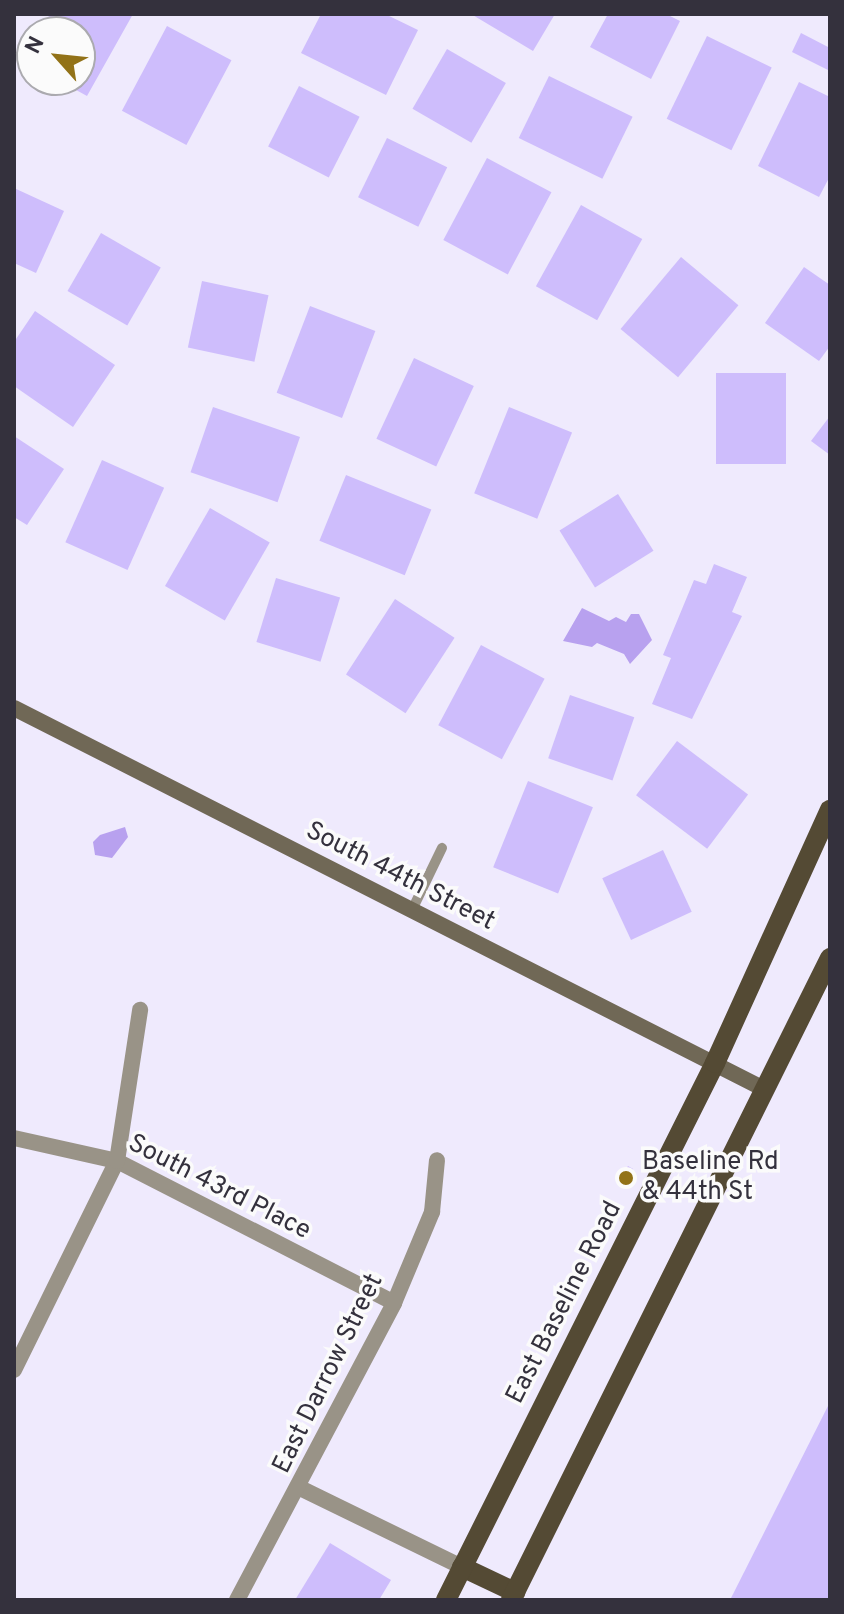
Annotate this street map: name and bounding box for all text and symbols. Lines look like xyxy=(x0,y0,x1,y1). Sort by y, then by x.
north arrow xyxy=(16,16,96,96)
text: N xyxy=(20,33,52,59)
street label: South 44th Street xyxy=(300,816,500,938)
street label: South 43rd Place xyxy=(122,1129,316,1247)
place label: Baseline Rd & 44th St xyxy=(642,1147,779,1208)
marker: Baseline Rd & 44th St xyxy=(617,1169,635,1187)
street label: East Baseline Road xyxy=(501,1197,629,1409)
street label: East Darrow Street xyxy=(267,1269,391,1479)

